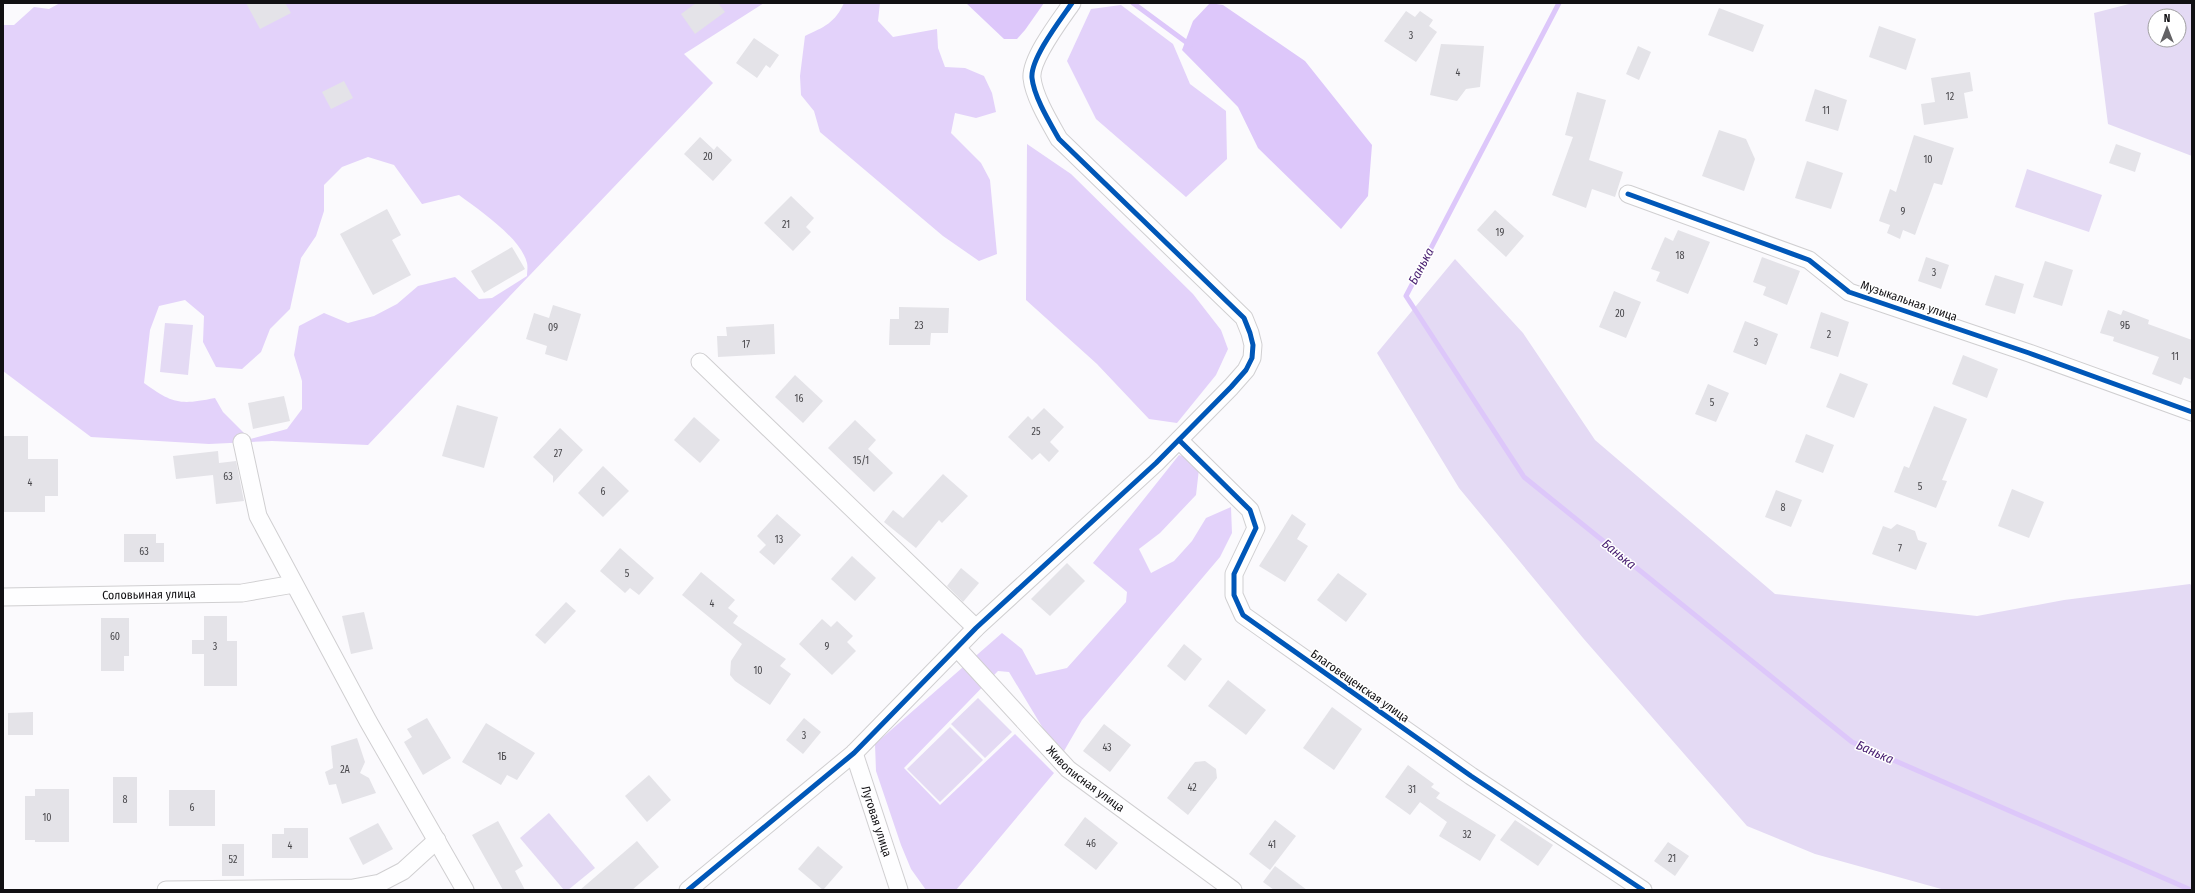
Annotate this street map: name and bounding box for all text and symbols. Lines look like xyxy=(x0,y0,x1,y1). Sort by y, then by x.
north arrow xyxy=(2147,8,2187,48)
text: N xyxy=(2164,12,2170,25)
house number: 3 xyxy=(1409,30,1414,42)
house number: 4 xyxy=(1456,67,1461,79)
house number: 12 xyxy=(1946,91,1955,103)
house number: 11 xyxy=(1822,105,1830,117)
house number: 20 xyxy=(703,151,713,163)
house number: 10 xyxy=(1923,154,1933,166)
house number: 9 xyxy=(1901,206,1906,218)
house number: 21 xyxy=(782,219,790,231)
house number: 19 xyxy=(1496,227,1505,239)
water label: Банька xyxy=(1405,245,1437,287)
house number: 18 xyxy=(1676,250,1684,262)
house number: 3 xyxy=(1932,267,1937,279)
street label: Музыкальная улица xyxy=(1859,278,1959,324)
house number: 20 xyxy=(1615,308,1625,320)
house number: 23 xyxy=(915,320,924,332)
house number: 9Б xyxy=(2120,320,2130,332)
house number: 09 xyxy=(548,322,558,334)
house number: 2 xyxy=(1827,329,1832,341)
house number: 3 xyxy=(1754,337,1759,349)
house number: 17 xyxy=(742,339,750,351)
house number: 11 xyxy=(2171,351,2179,363)
house number: 16 xyxy=(795,393,803,405)
house number: 5 xyxy=(1710,397,1715,409)
house number: 25 xyxy=(1032,426,1041,438)
house number: 27 xyxy=(554,448,562,460)
house number: 15/1 xyxy=(853,455,869,467)
house number: 63 xyxy=(223,471,233,483)
house number: 4 xyxy=(28,477,33,489)
house number: 5 xyxy=(1918,481,1923,493)
house number: 6 xyxy=(601,486,606,498)
house number: 8 xyxy=(1781,502,1786,514)
house number: 13 xyxy=(775,534,784,546)
water label: Банька xyxy=(1599,536,1639,572)
house number: 7 xyxy=(1898,543,1902,555)
house number: 63 xyxy=(139,546,149,558)
house number: 5 xyxy=(625,568,630,580)
street label: Соловьиная улица xyxy=(102,587,196,602)
house number: 4 xyxy=(710,598,715,610)
house number: 60 xyxy=(110,631,120,643)
house number: 3 xyxy=(213,641,218,653)
house number: 9 xyxy=(825,641,830,653)
street label: Благовещенская улица xyxy=(1308,647,1412,725)
house number: 10 xyxy=(753,665,763,677)
house number: 3 xyxy=(802,730,807,742)
water label: Банька xyxy=(1854,737,1896,767)
house number: 43 xyxy=(1102,742,1112,754)
street label: Живописная улица xyxy=(1043,743,1127,815)
house number: 1Б xyxy=(497,751,507,763)
house number: 2А xyxy=(340,764,351,776)
house number: 42 xyxy=(1187,782,1197,794)
street label: Луговая улица xyxy=(858,784,895,859)
house number: 31 xyxy=(1408,784,1416,796)
house number: 8 xyxy=(123,794,128,806)
house number: 6 xyxy=(190,802,195,814)
house number: 10 xyxy=(42,812,52,824)
house number: 32 xyxy=(1463,829,1472,841)
house number: 46 xyxy=(1086,838,1096,850)
house number: 41 xyxy=(1268,839,1276,851)
house number: 4 xyxy=(288,840,293,852)
house number: 21 xyxy=(1668,853,1676,865)
house number: 52 xyxy=(229,854,238,866)

